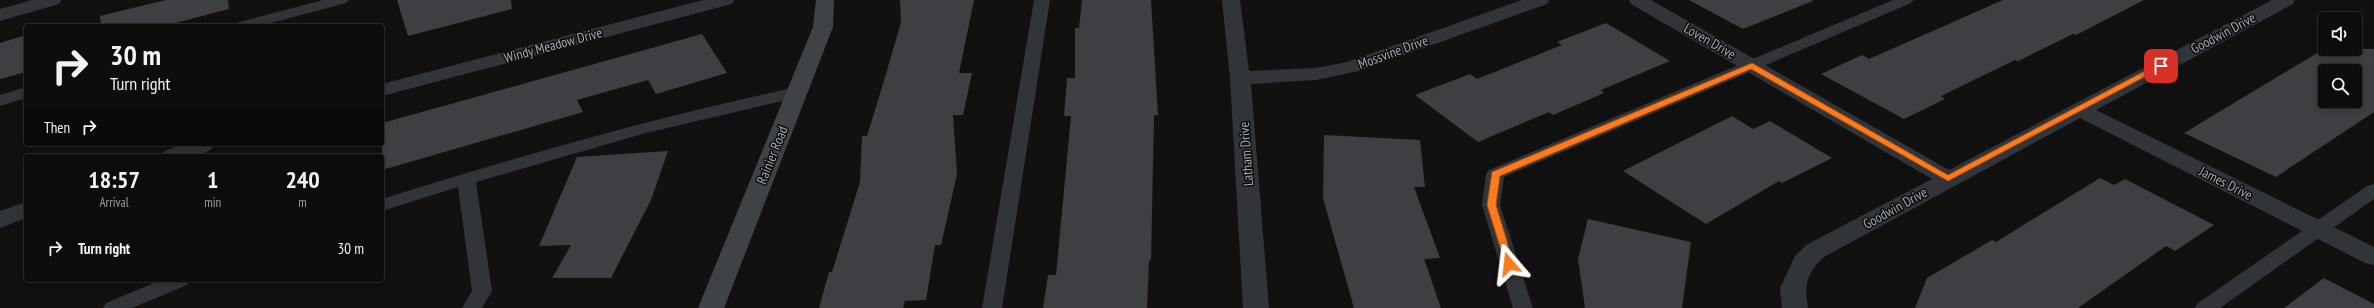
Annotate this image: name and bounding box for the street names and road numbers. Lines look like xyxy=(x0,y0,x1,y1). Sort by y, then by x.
street label: Goodwin Drive xyxy=(2187,8,2259,58)
street label: Loven Drive xyxy=(1681,19,1739,63)
street label: Windy Meadow Drive xyxy=(502,23,604,67)
street label: Mossvine Drive xyxy=(1356,31,1431,73)
street label: Latham Drive xyxy=(1235,121,1257,187)
street label: Rainier Road xyxy=(752,123,792,187)
street label: James Drive xyxy=(2196,162,2256,204)
street label: Goodwin Drive xyxy=(1860,183,1931,233)

